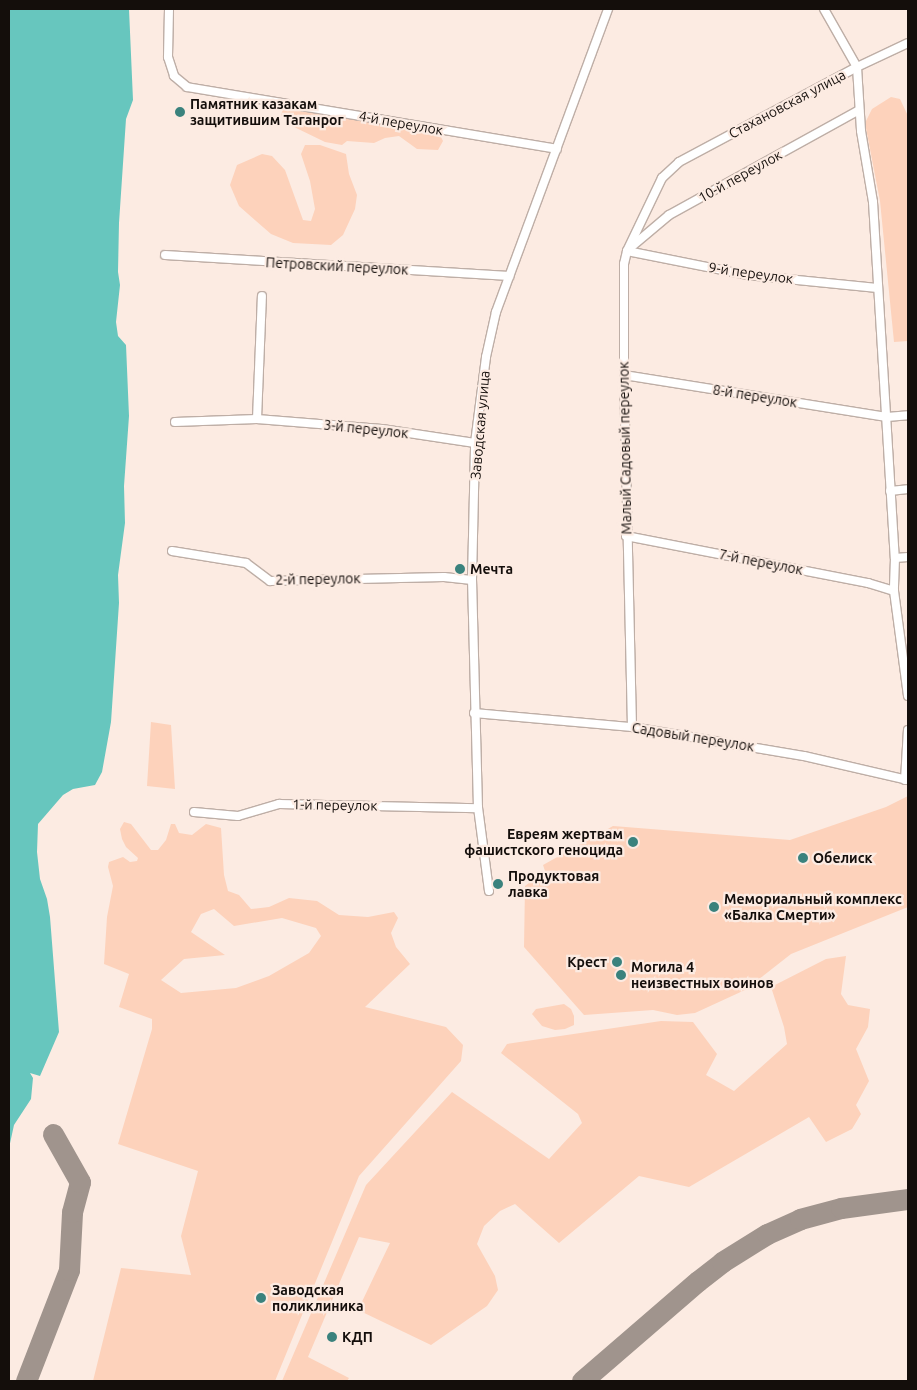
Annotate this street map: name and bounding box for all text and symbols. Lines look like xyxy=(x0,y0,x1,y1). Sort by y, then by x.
street label: Стахановская улица xyxy=(726,66,848,142)
place label: Памятник казакам защитившим Таганрог xyxy=(190,96,344,128)
marker: Памятник казакам защитившим Таганрог xyxy=(174,106,186,118)
street label: 4-й переулок xyxy=(358,107,444,139)
street label: 10-й переулок xyxy=(695,146,785,206)
street label: Петровский переулок xyxy=(265,254,409,278)
street label: 9-й переулок xyxy=(708,259,794,287)
street label: Малый Садовый переулок xyxy=(615,361,635,535)
street label: Заводская улица xyxy=(467,370,493,480)
street label: 8-й переулок xyxy=(712,381,798,411)
street label: 3-й переулок xyxy=(323,416,409,442)
street label: 7-й переулок xyxy=(718,546,804,578)
place label: Мечта xyxy=(470,561,513,577)
marker: Мечта xyxy=(454,563,466,575)
street label: 2-й переулок xyxy=(275,570,361,588)
street label: Садовый переулок xyxy=(631,719,755,755)
street label: 1-й переулок xyxy=(292,796,378,814)
place label: Евреям жертвам фашистского геноцида xyxy=(464,826,623,859)
marker: Евреям жертвам фашистского геноцида xyxy=(627,836,639,848)
place label: Обелиск xyxy=(813,850,872,866)
marker: Обелиск xyxy=(797,852,809,864)
place label: Продуктовая лавка xyxy=(508,868,599,900)
marker: Продуктовая лавка xyxy=(492,878,504,890)
place label: Мемориальный комплекс «Балка Смерти» xyxy=(724,891,902,924)
marker: Мемориальный комплекс «Балка Смерти» xyxy=(708,901,720,913)
place label: Крест xyxy=(567,954,607,970)
marker: Крест xyxy=(611,956,623,968)
place label: Могила 4 неизвестных воинов xyxy=(631,959,774,992)
marker: Могила 4 неизвестных воинов xyxy=(615,969,627,981)
place label: Заводская поликлиника xyxy=(272,1282,364,1314)
marker: Заводская поликлиника xyxy=(254,1291,268,1305)
place label: КДП xyxy=(342,1329,373,1345)
marker: КДП xyxy=(326,1331,338,1343)

